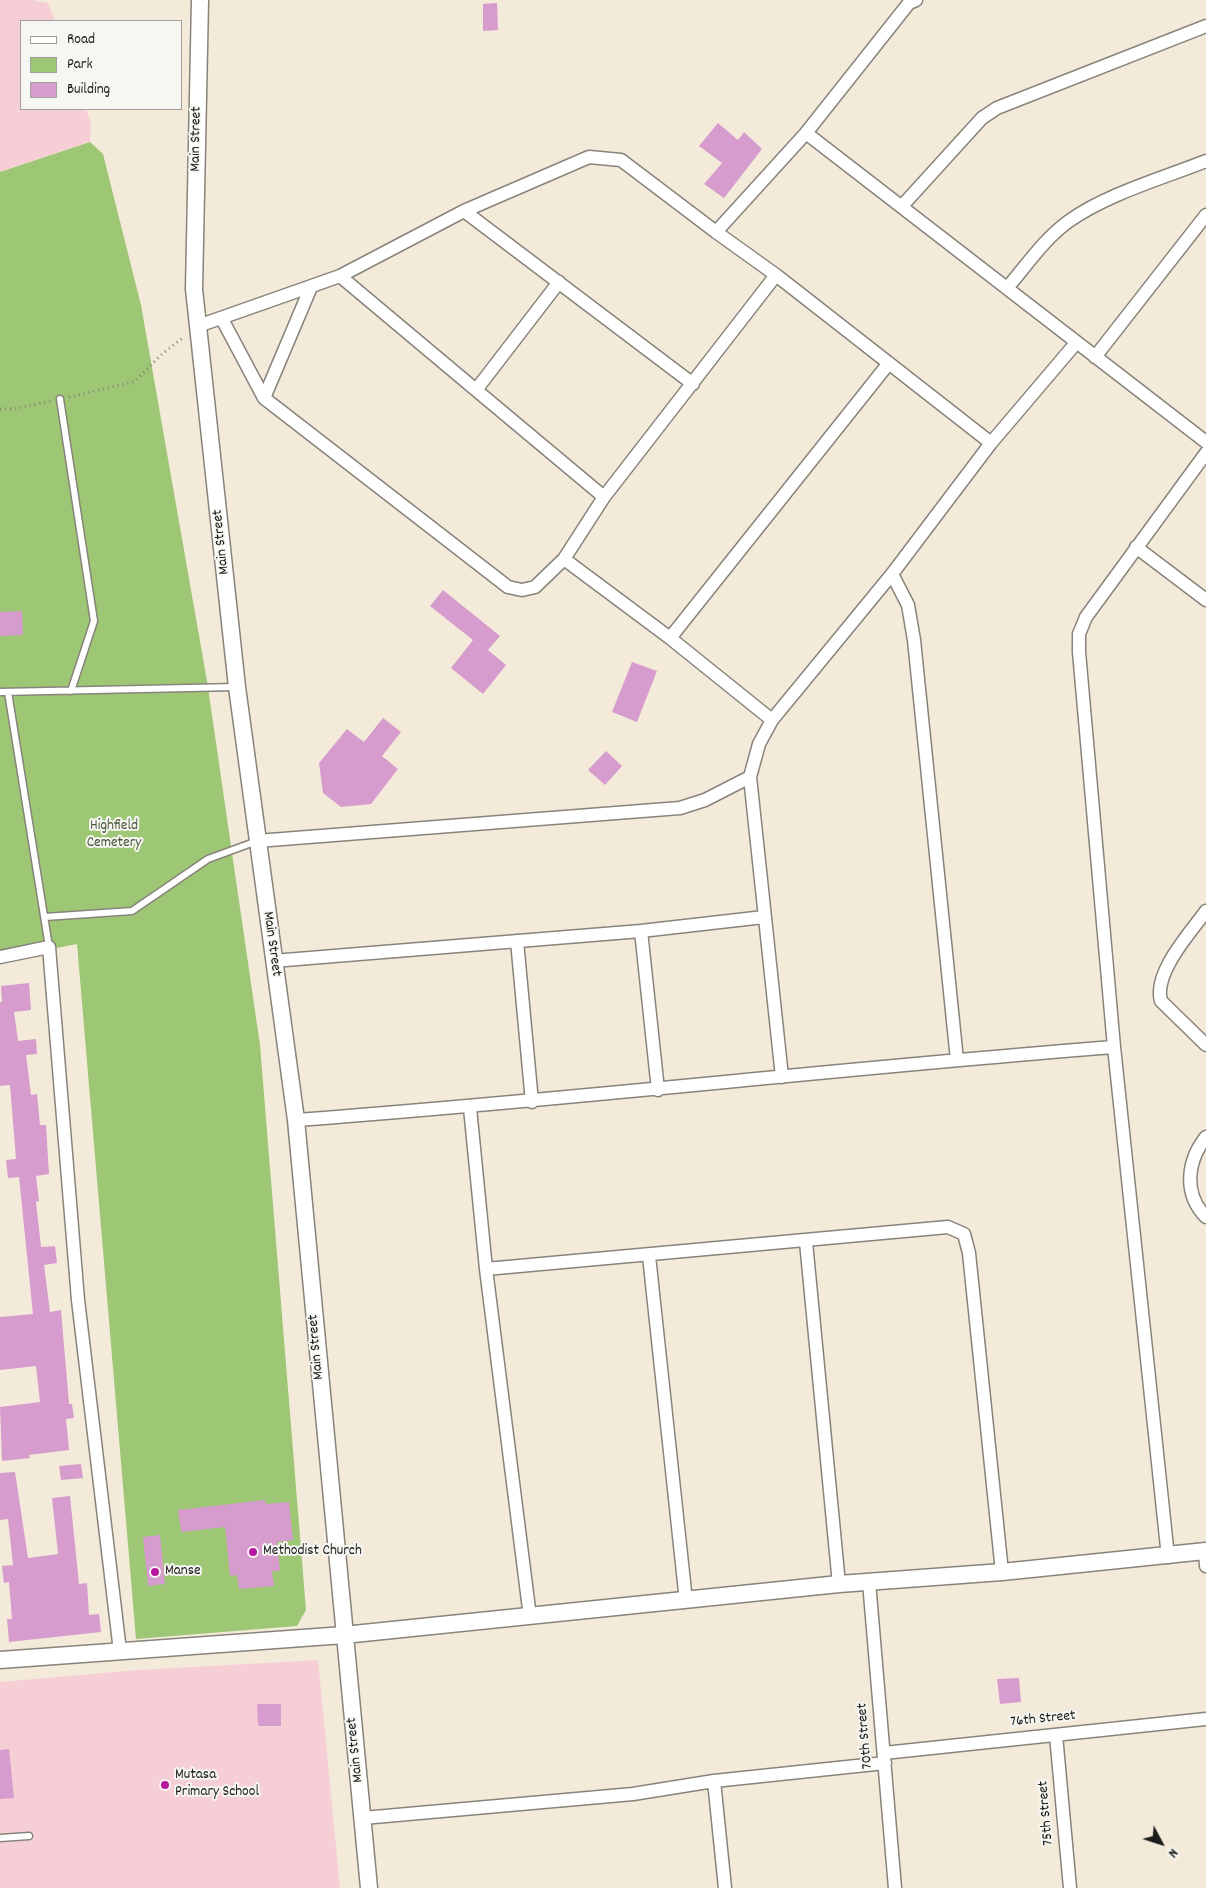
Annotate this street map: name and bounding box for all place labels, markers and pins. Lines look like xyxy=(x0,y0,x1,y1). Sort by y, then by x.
place label: Methodist Church xyxy=(263,1543,362,1561)
marker: Methodist Church xyxy=(247,1546,259,1558)
place label: Manse xyxy=(165,1563,201,1581)
marker: Manse xyxy=(149,1566,161,1578)
place label: Mutasa Primary School xyxy=(175,1767,259,1802)
marker: Mutasa Primary School xyxy=(159,1779,171,1791)

